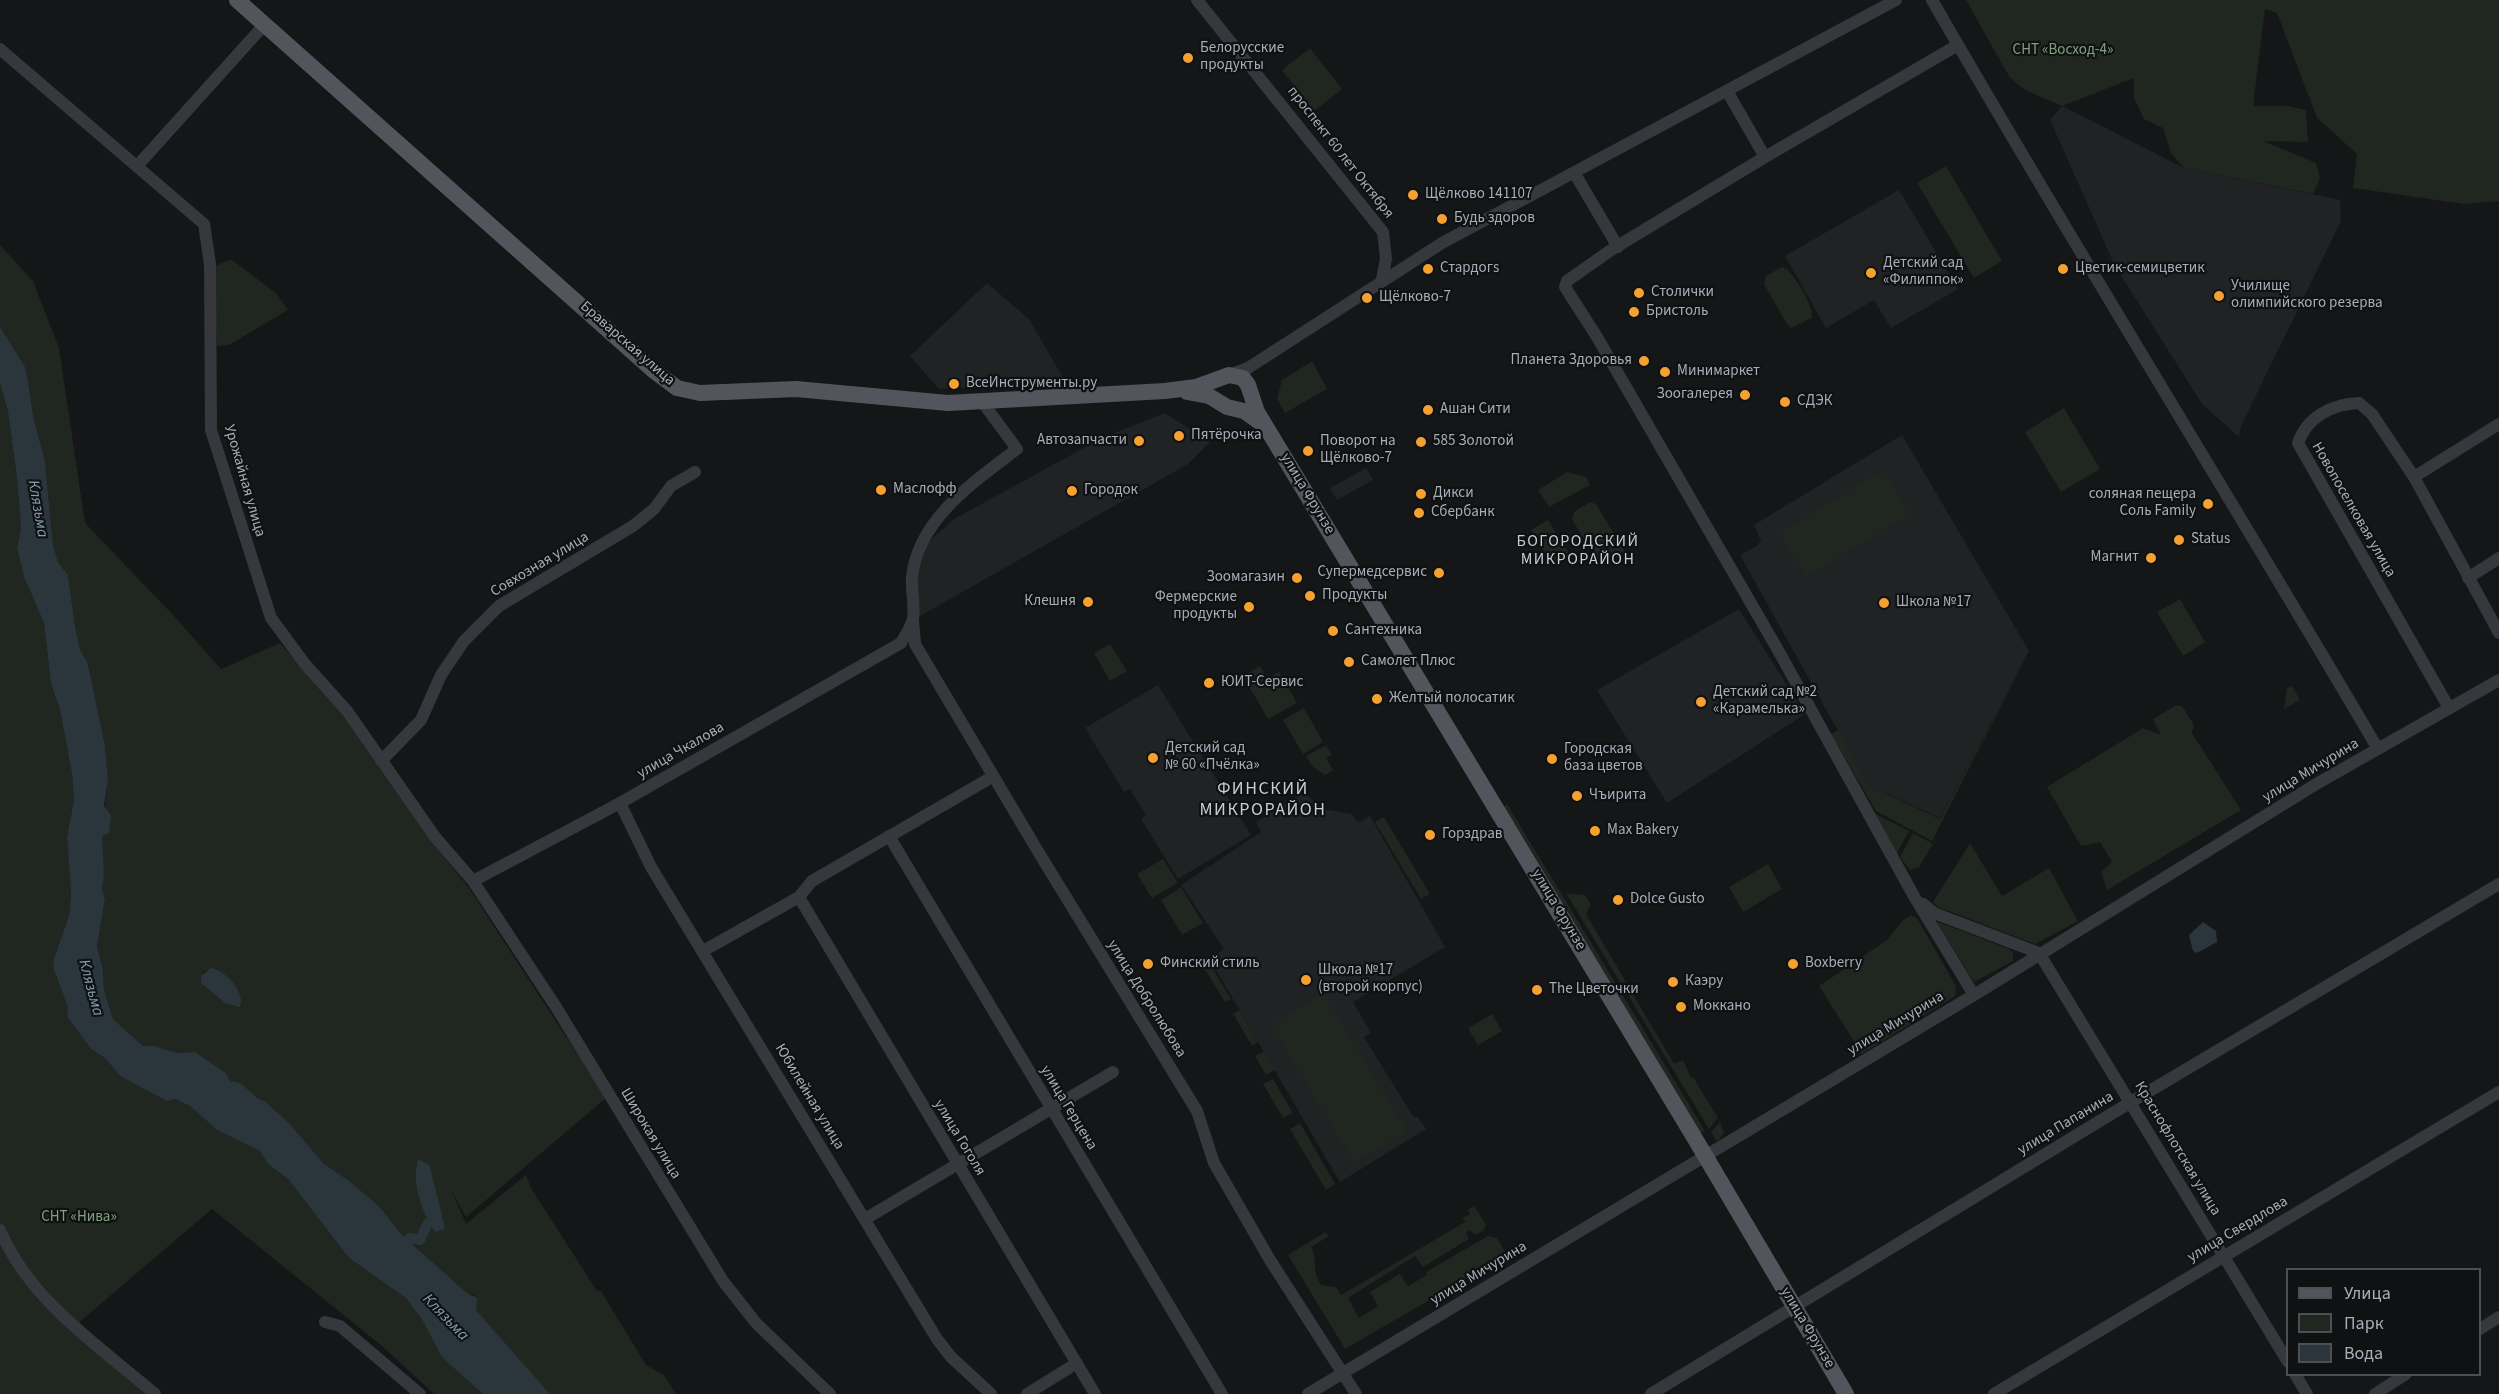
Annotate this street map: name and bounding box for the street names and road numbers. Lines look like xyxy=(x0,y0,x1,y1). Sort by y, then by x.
street label: проспект 60 лет Октября xyxy=(1283,83,1397,223)
street label: Браварская улица xyxy=(576,298,678,390)
street label: Урожайная улица xyxy=(219,423,269,539)
street label: Новопоселковая улица xyxy=(2307,439,2399,581)
street label: улица Фрунзе xyxy=(1276,450,1338,538)
street label: Совхозная улица xyxy=(488,529,592,601)
street label: улица Чкалова xyxy=(634,719,728,783)
street label: улица Мичурина xyxy=(2260,735,2362,807)
street label: улица Фрунзе xyxy=(1527,866,1589,954)
street label: улица Добролюбова xyxy=(1103,937,1189,1061)
street label: улица Мичурина xyxy=(1845,988,1947,1060)
street label: Юбилейная улица xyxy=(770,1041,848,1153)
street label: улица Герцена xyxy=(1036,1062,1100,1154)
street label: Краснофлотская улица xyxy=(2130,1079,2224,1219)
street label: Широкая улица xyxy=(616,1085,684,1183)
street label: улица Папанина xyxy=(2015,1088,2117,1160)
street label: улица Гоголя xyxy=(929,1097,989,1179)
street label: улица Свердлова xyxy=(2185,1193,2291,1267)
street label: улица Мичурина xyxy=(1428,1238,1530,1310)
street label: улица Фрунзе xyxy=(1776,1284,1838,1372)

